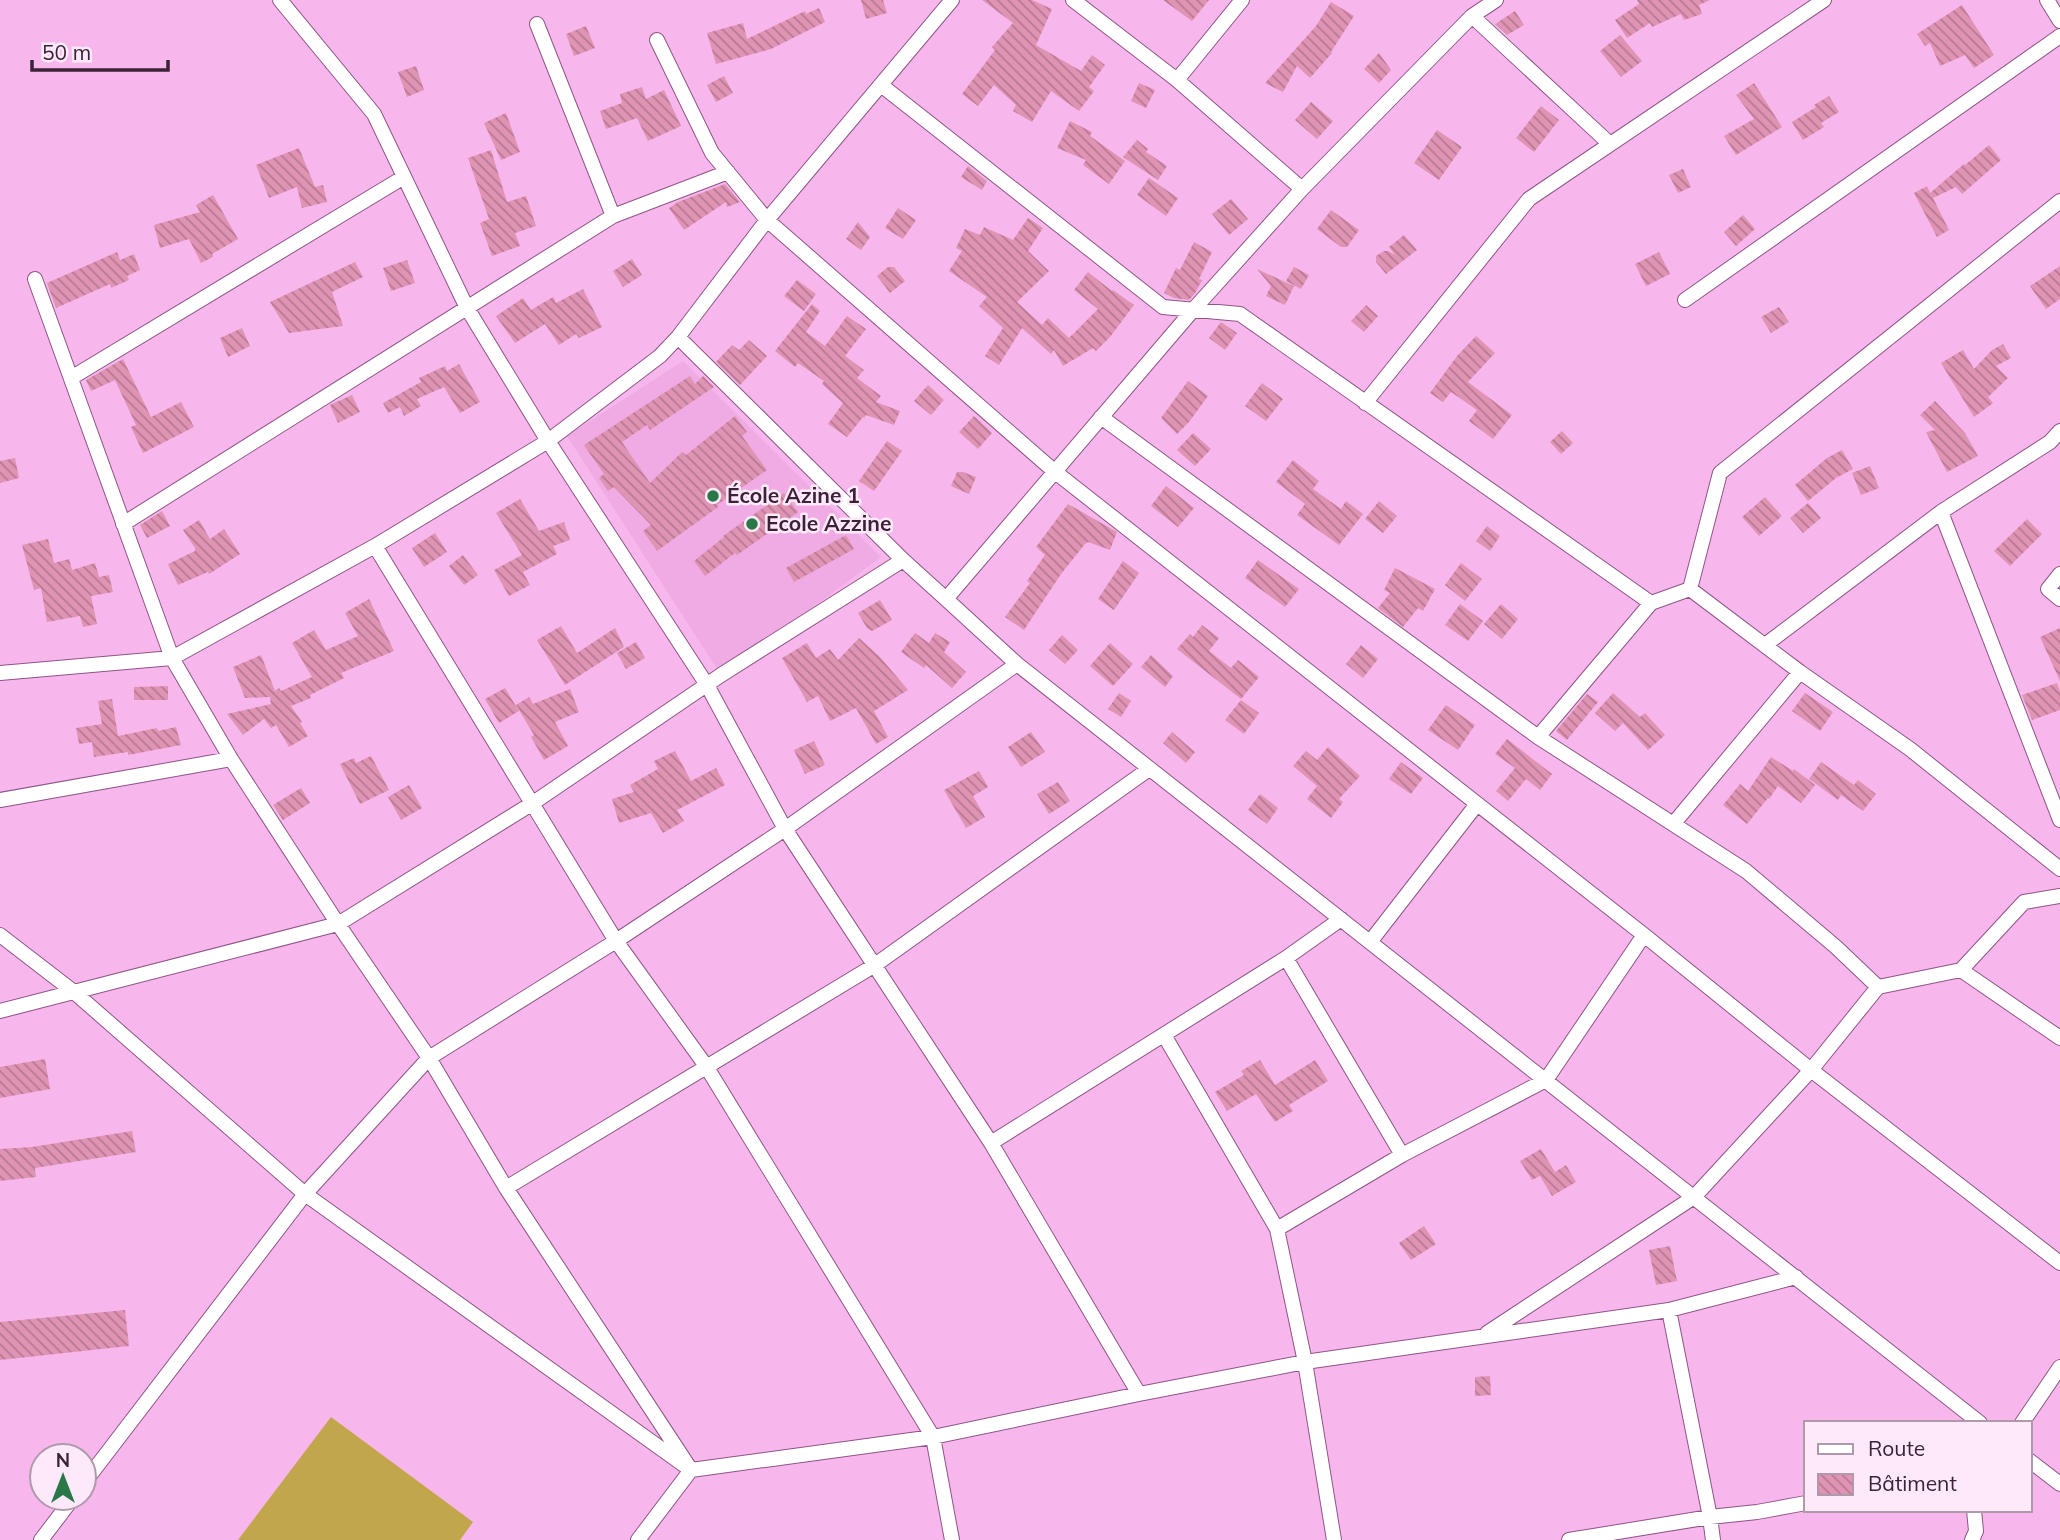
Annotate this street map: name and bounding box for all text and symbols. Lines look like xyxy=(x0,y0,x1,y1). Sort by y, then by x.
scale bar xyxy=(32,28,168,72)
text: 50 m xyxy=(42,39,91,65)
place label: École Azine 1 xyxy=(727,482,860,508)
marker: École Azine 1 xyxy=(705,488,721,504)
place label: Ecole Azzine xyxy=(766,510,891,536)
marker: Ecole Azzine xyxy=(744,516,760,532)
legend xyxy=(1804,1421,2032,1512)
text: Route xyxy=(1868,1435,1925,1461)
north arrow xyxy=(28,1442,98,1512)
text: N xyxy=(56,1448,70,1472)
text: Bâtiment xyxy=(1868,1470,1957,1496)

